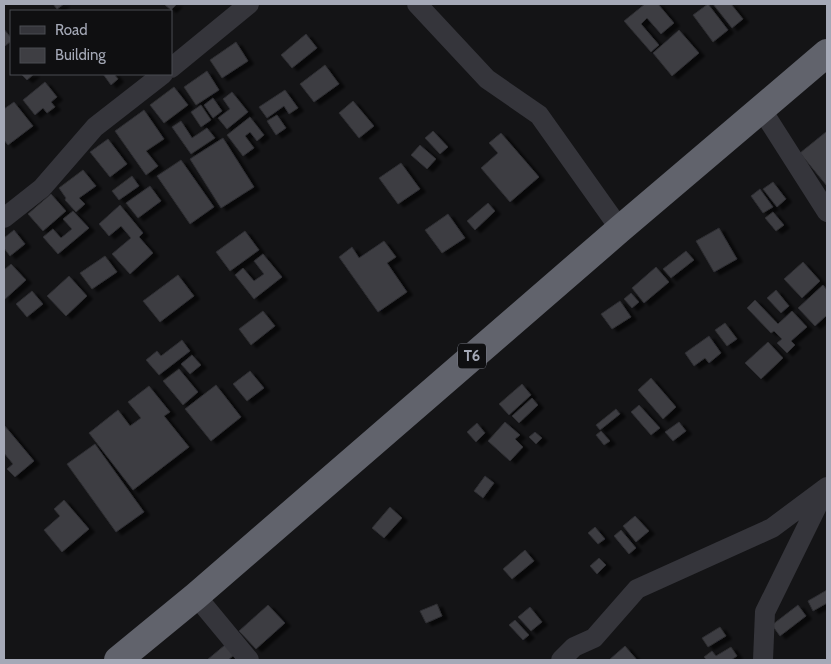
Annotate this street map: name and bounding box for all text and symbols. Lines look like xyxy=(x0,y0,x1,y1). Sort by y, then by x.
legend xyxy=(10,10,172,75)
text: Road xyxy=(55,21,88,39)
text: Building xyxy=(55,46,106,64)
road number: T6 xyxy=(458,344,486,368)

